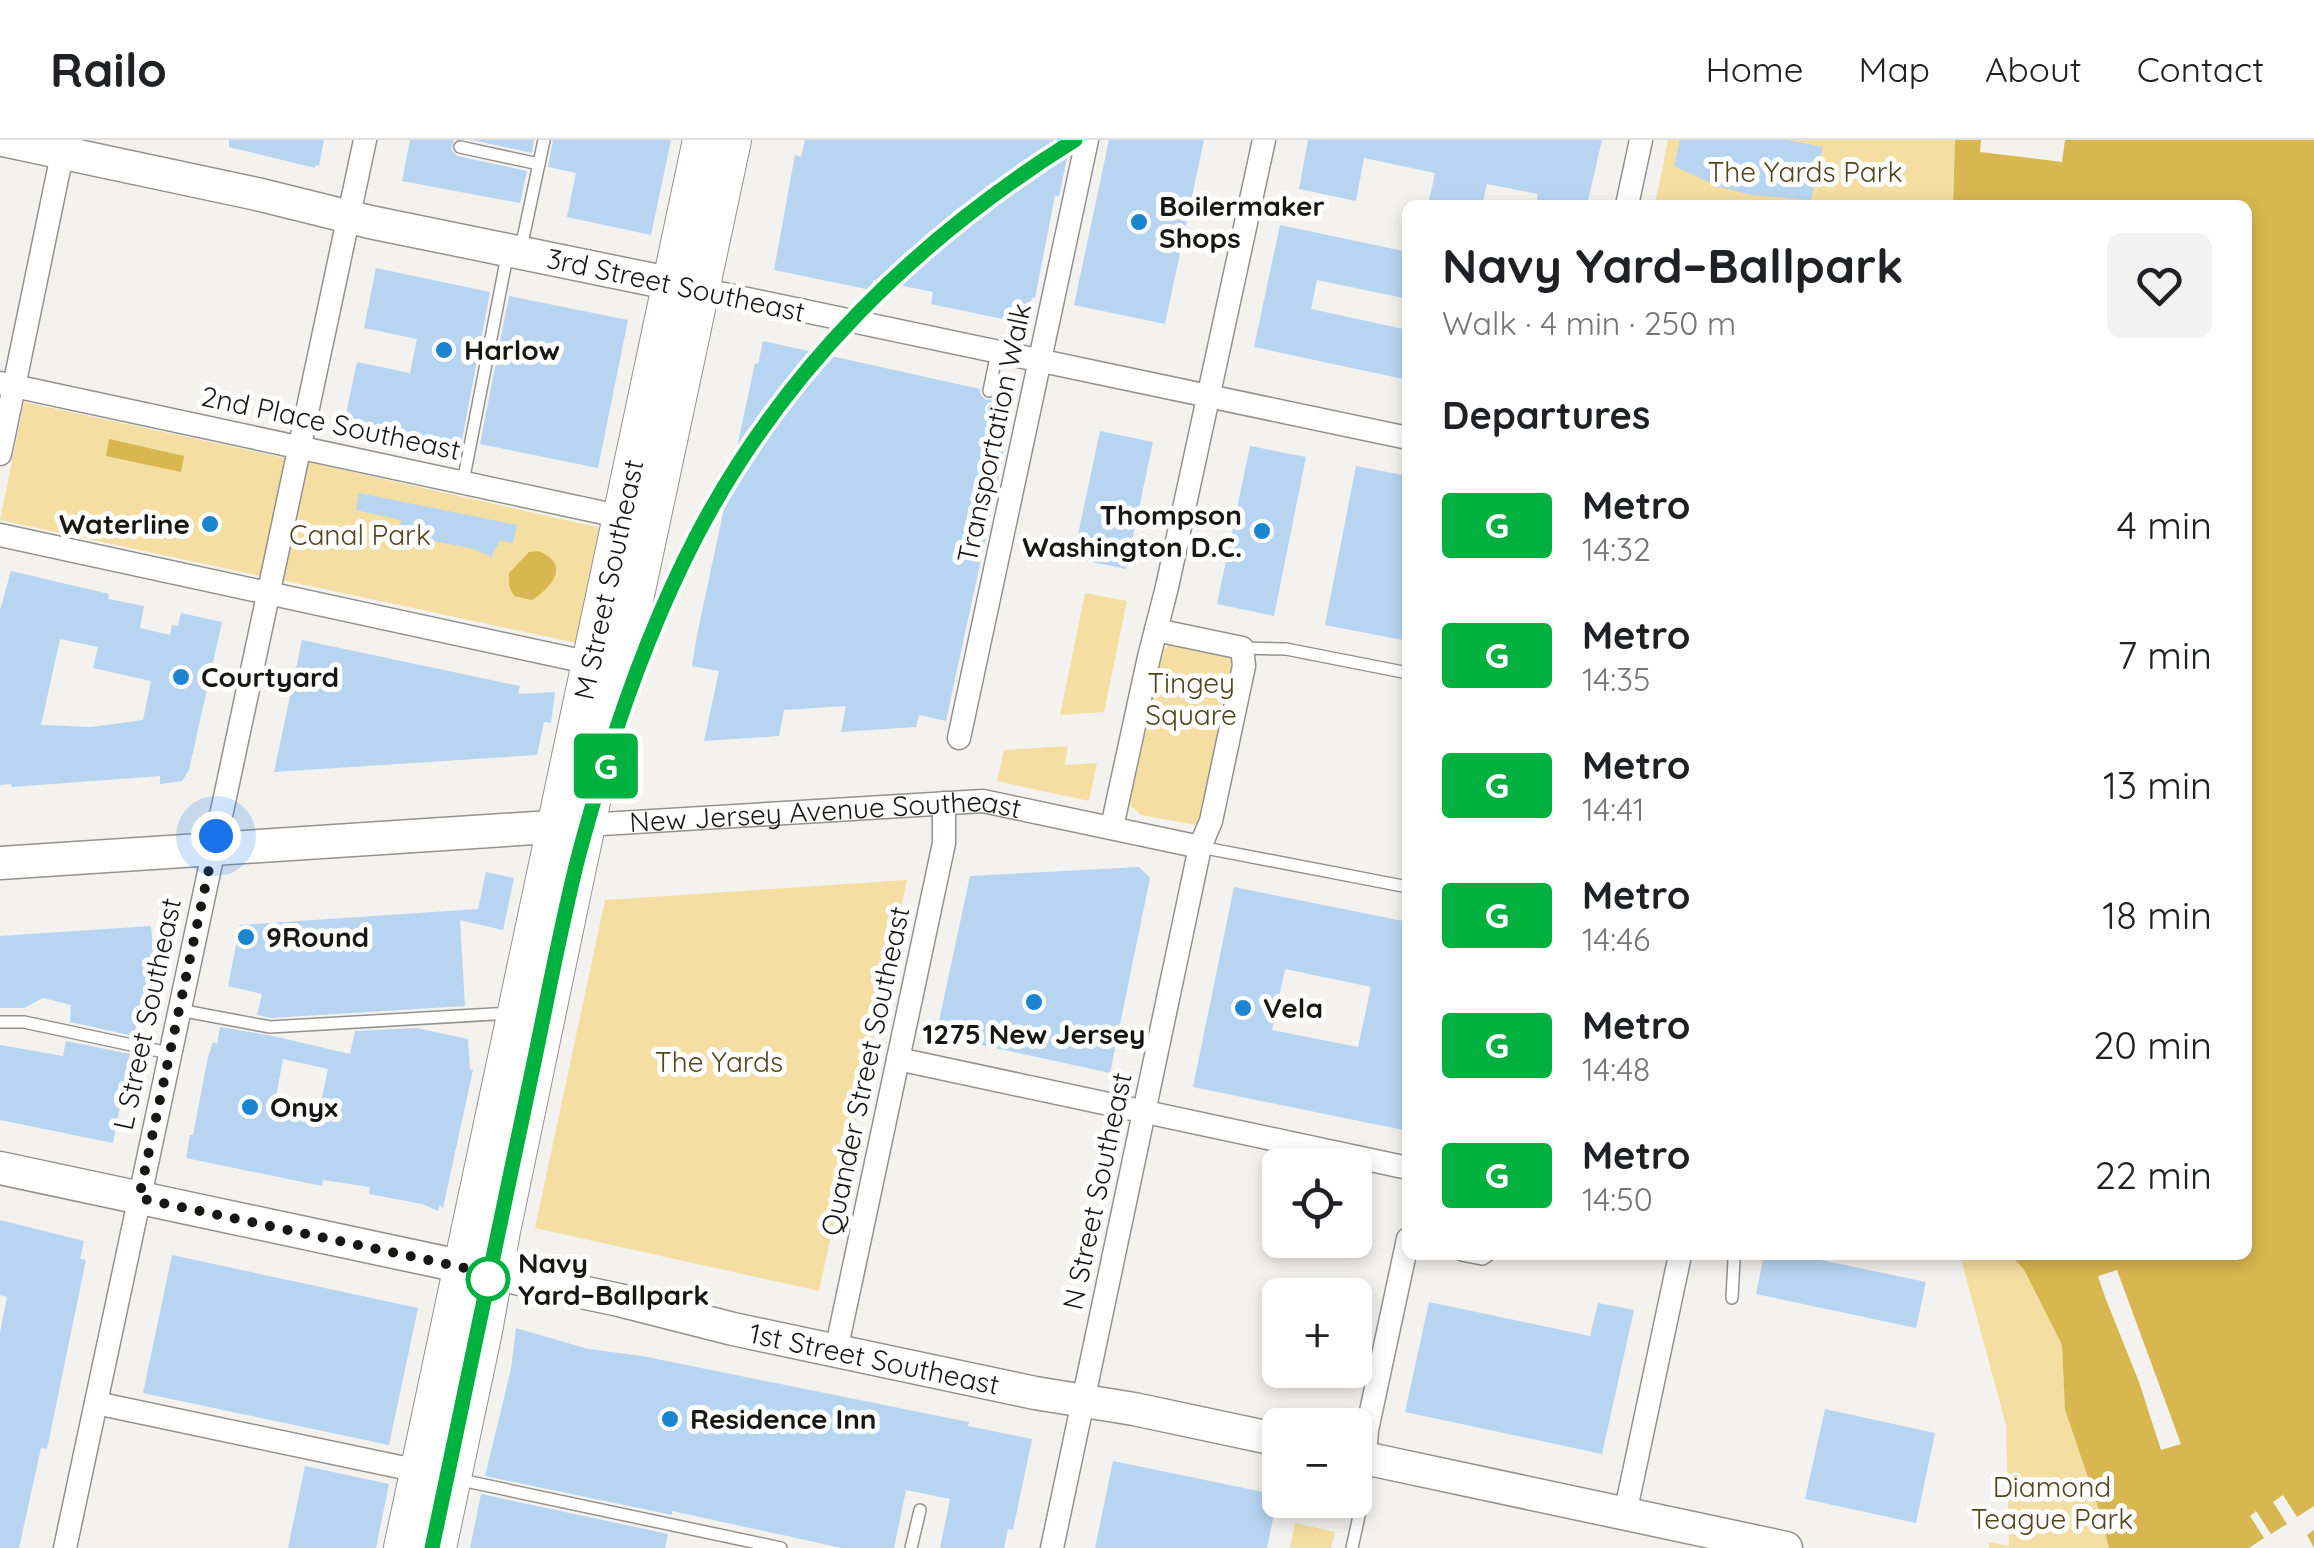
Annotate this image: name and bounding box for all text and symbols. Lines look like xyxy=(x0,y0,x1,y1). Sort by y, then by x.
text: Railo xyxy=(50,39,167,99)
text: Home xyxy=(1706,47,1804,91)
text: Map xyxy=(1859,47,1930,91)
text: About xyxy=(1985,47,2082,91)
text: Contact xyxy=(2137,47,2264,91)
park label: The Yards Park xyxy=(1707,154,1903,189)
place label: Boilermaker Shops xyxy=(1159,188,1325,255)
marker: Boilermaker Shops xyxy=(1128,211,1150,233)
button: heart xyxy=(2107,233,2212,338)
text: Navy Yard–Ballpark xyxy=(1442,235,1903,295)
street label: 3rd Street Southeast xyxy=(544,240,808,329)
street label: Transportation Walk xyxy=(949,300,1038,566)
text: Walk · 4 min · 250 m xyxy=(1442,303,1736,343)
place label: Harlow xyxy=(464,332,560,367)
marker: Harlow xyxy=(433,339,455,361)
street label: 2nd Place Southeast xyxy=(198,378,464,467)
text: Departures xyxy=(1442,391,1650,439)
street label: M Street Southeast xyxy=(566,456,651,703)
text: Metro xyxy=(1582,481,1690,529)
place label: Thompson Washington D.C. xyxy=(1022,497,1242,564)
text: 4 min xyxy=(2117,501,2212,549)
text: G xyxy=(1485,503,1509,547)
place label: Waterline xyxy=(59,506,190,541)
marker: Waterline xyxy=(199,513,221,535)
park label: Canal Park xyxy=(289,517,431,552)
marker: Thompson Washington D.C. xyxy=(1251,520,1273,542)
text: 14:32 xyxy=(1582,529,1651,569)
text: Metro xyxy=(1582,611,1690,659)
text: 7 min xyxy=(2117,631,2212,679)
text: G xyxy=(1485,633,1509,677)
place label: Courtyard xyxy=(201,659,339,694)
text: 14:35 xyxy=(1582,659,1650,699)
park label: Tingey Square xyxy=(1145,665,1237,732)
marker: Courtyard xyxy=(170,666,192,688)
line badge: G xyxy=(574,734,638,798)
text: Metro xyxy=(1582,741,1690,789)
text: G xyxy=(594,744,618,788)
text: 13 min xyxy=(2103,761,2212,809)
text: G xyxy=(1485,763,1509,807)
street label: New Jersey Avenue Southeast xyxy=(628,783,1025,839)
text: 14:41 xyxy=(1582,789,1645,829)
your location xyxy=(191,811,241,861)
text: Metro xyxy=(1582,871,1690,919)
text: 18 min xyxy=(2102,891,2212,939)
text: G xyxy=(1485,893,1509,937)
street label: L Street Southeast xyxy=(105,895,188,1133)
street label: Quander Street Southeast xyxy=(812,903,917,1239)
place label: 9Round xyxy=(266,919,369,954)
text: 14:46 xyxy=(1582,919,1650,959)
marker: 9Round xyxy=(235,926,257,948)
place label: Vela xyxy=(1263,990,1323,1025)
marker: 1275 New Jersey xyxy=(1023,991,1045,1013)
marker: Vela xyxy=(1232,997,1254,1019)
text: Metro xyxy=(1582,1001,1690,1049)
place label: 1275 New Jersey xyxy=(922,1016,1146,1051)
text: 20 min xyxy=(2093,1021,2212,1069)
text: G xyxy=(1485,1023,1509,1067)
park label: The Yards xyxy=(655,1044,783,1079)
text: 14:48 xyxy=(1582,1049,1650,1089)
street label: N Street Southeast xyxy=(1054,1069,1139,1313)
place label: Onyx xyxy=(270,1089,338,1124)
marker: Onyx xyxy=(239,1096,261,1118)
text: Metro xyxy=(1582,1131,1690,1179)
map controls xyxy=(1262,1148,1372,1518)
button: locate xyxy=(1262,1148,1372,1258)
text: 22 min xyxy=(2095,1151,2212,1199)
text: G xyxy=(1485,1153,1509,1197)
text: 14:50 xyxy=(1582,1179,1653,1219)
place label: Navy Yard–Ballpark xyxy=(518,1245,709,1312)
marker: Navy Yard–Ballpark xyxy=(467,1258,509,1300)
button: + xyxy=(1262,1278,1372,1388)
street label: 1st Street Southeast xyxy=(746,1315,1003,1402)
place label: Residence Inn xyxy=(690,1401,877,1436)
marker: Residence Inn xyxy=(659,1408,681,1430)
button: − xyxy=(1262,1408,1372,1518)
park label: Diamond Teague Park xyxy=(1971,1469,2133,1536)

